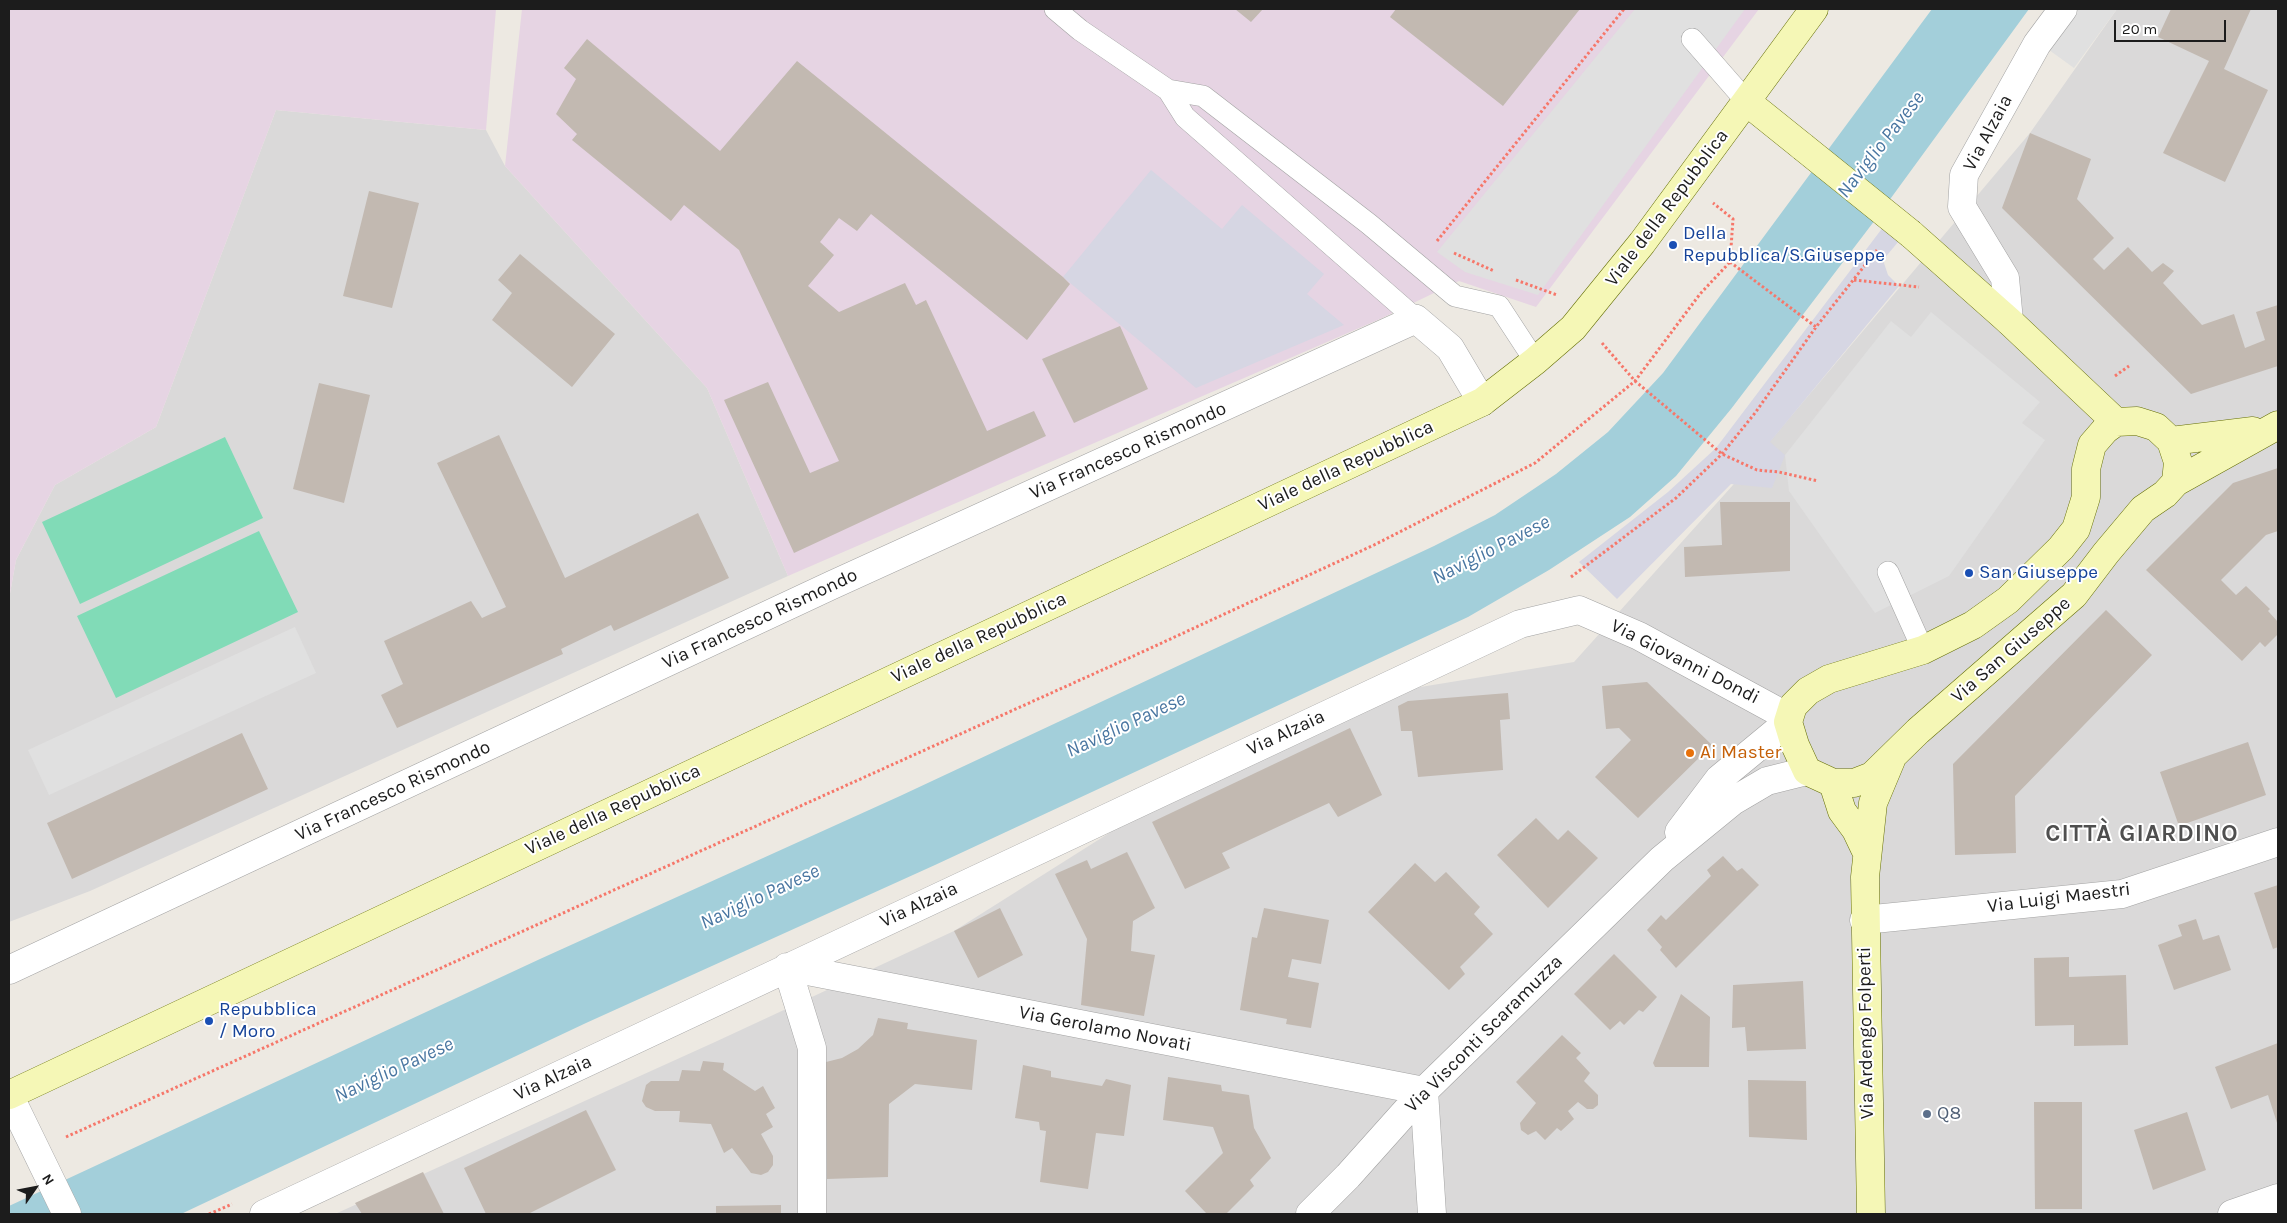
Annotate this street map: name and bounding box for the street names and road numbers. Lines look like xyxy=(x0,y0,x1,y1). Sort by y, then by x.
street label: Via Alzaia xyxy=(1958,91,2018,175)
street label: Viale della Repubblica xyxy=(1600,125,1734,291)
street label: Via Francesco Rismondo xyxy=(1026,397,1230,505)
street label: Viale della Repubblica xyxy=(1255,415,1437,517)
street label: Via Francesco Rismondo xyxy=(659,564,861,674)
street label: Viale della Repubblica xyxy=(888,587,1070,689)
street label: Via San Giuseppe xyxy=(1947,592,2075,708)
street label: Via Giovanni Dondi xyxy=(1607,615,1763,709)
street label: Via Alzaia xyxy=(1244,705,1328,761)
street label: Via Francesco Rismondo xyxy=(292,736,494,846)
street label: Viale della Repubblica xyxy=(522,759,704,861)
street label: Via Alzaia xyxy=(877,877,961,933)
street label: Via Luigi Maestri xyxy=(1986,878,2132,918)
street label: Via Ardengo Folperti xyxy=(1853,946,1879,1120)
street label: Via Visconti Scaramuzza xyxy=(1400,950,1568,1118)
street label: Via Gerolamo Novati xyxy=(1017,1001,1193,1057)
street label: Via Alzaia xyxy=(511,1050,595,1106)

